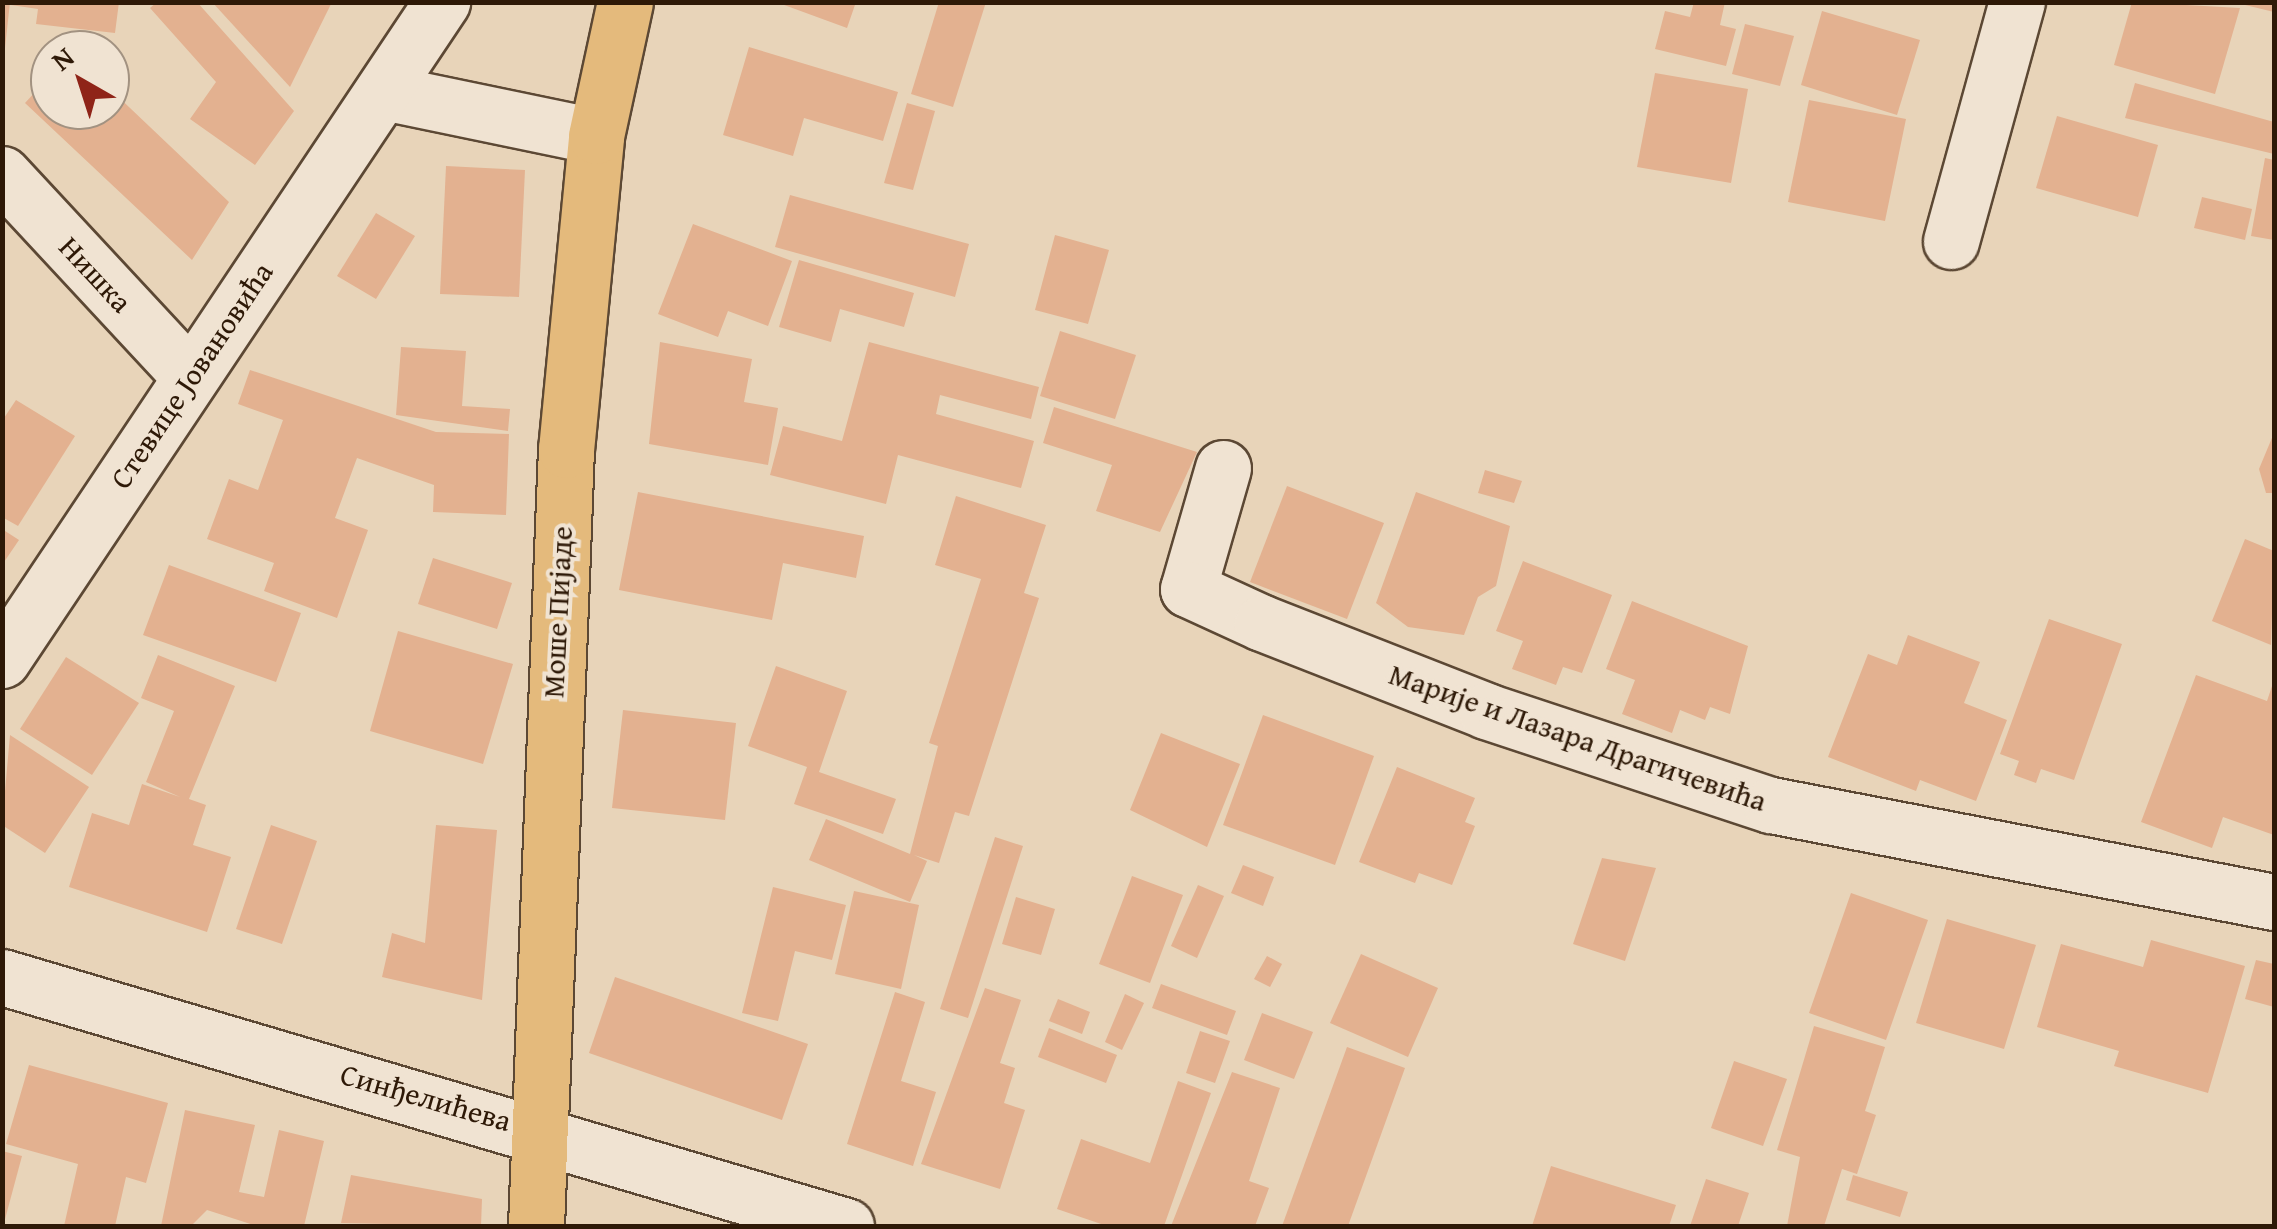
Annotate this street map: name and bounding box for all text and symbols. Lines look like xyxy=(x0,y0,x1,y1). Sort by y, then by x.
north arrow xyxy=(30,30,130,130)
text: N xyxy=(42,36,82,80)
street label: Нишка xyxy=(52,229,140,319)
street label: Стевице Јовановића xyxy=(102,255,280,495)
street label: Моше Пијаде xyxy=(535,525,579,699)
street label: Марије и Лазара Драгичевића xyxy=(1385,655,1771,819)
street label: Синђелићева xyxy=(337,1055,515,1139)

